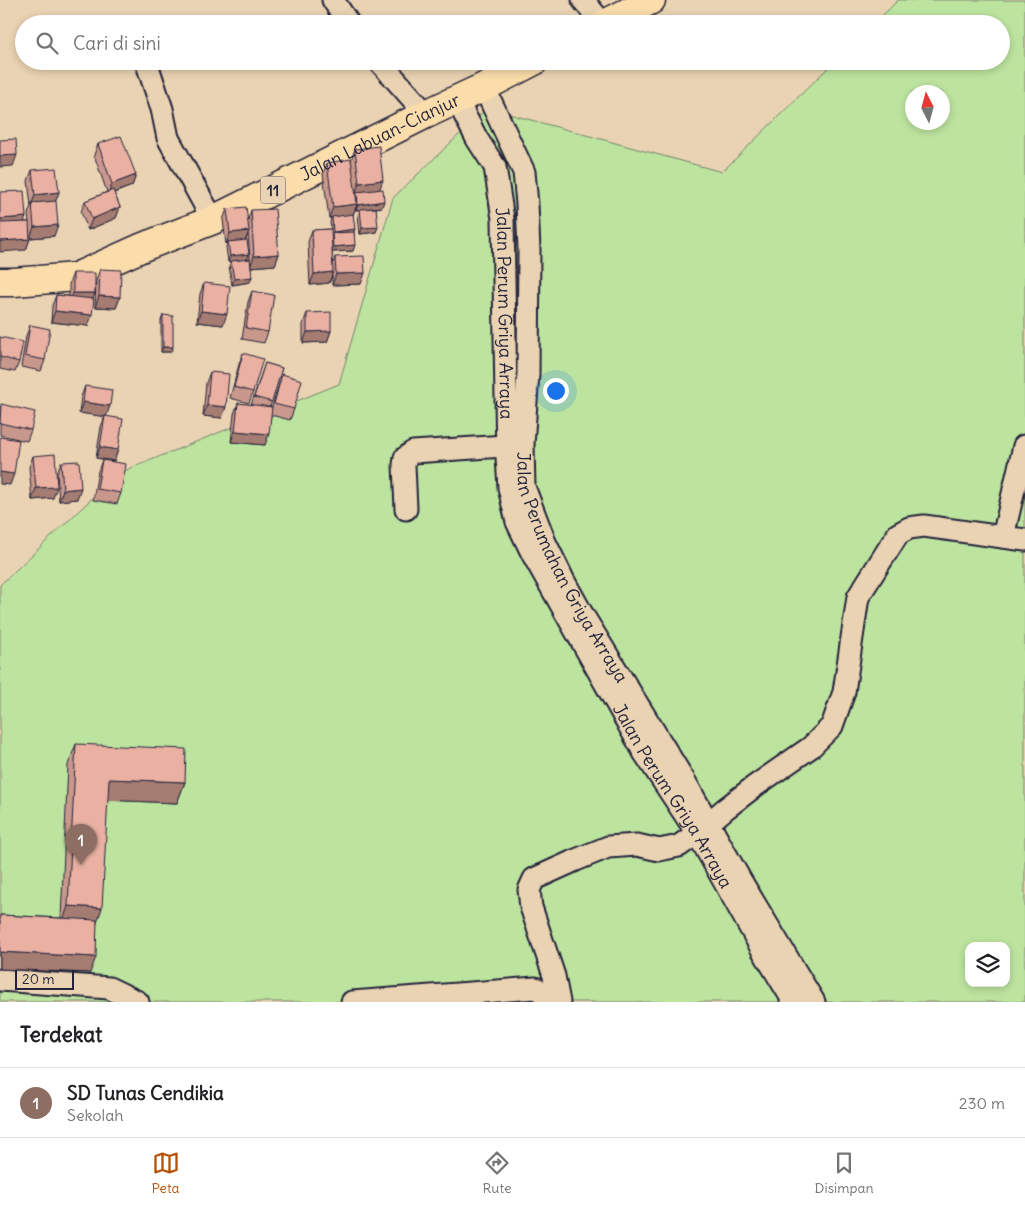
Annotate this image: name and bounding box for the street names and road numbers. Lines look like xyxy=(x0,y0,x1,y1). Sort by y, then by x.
street label: Jalan Labuan-Cianjur xyxy=(296,88,464,186)
road number: 11 xyxy=(260,176,286,204)
street label: Jalan Perum Griya Arraya xyxy=(490,205,518,420)
street label: Jalan Perumahan Griya Arraya xyxy=(512,452,633,687)
street label: Jalan Perum Griya Arraya xyxy=(608,699,738,892)

